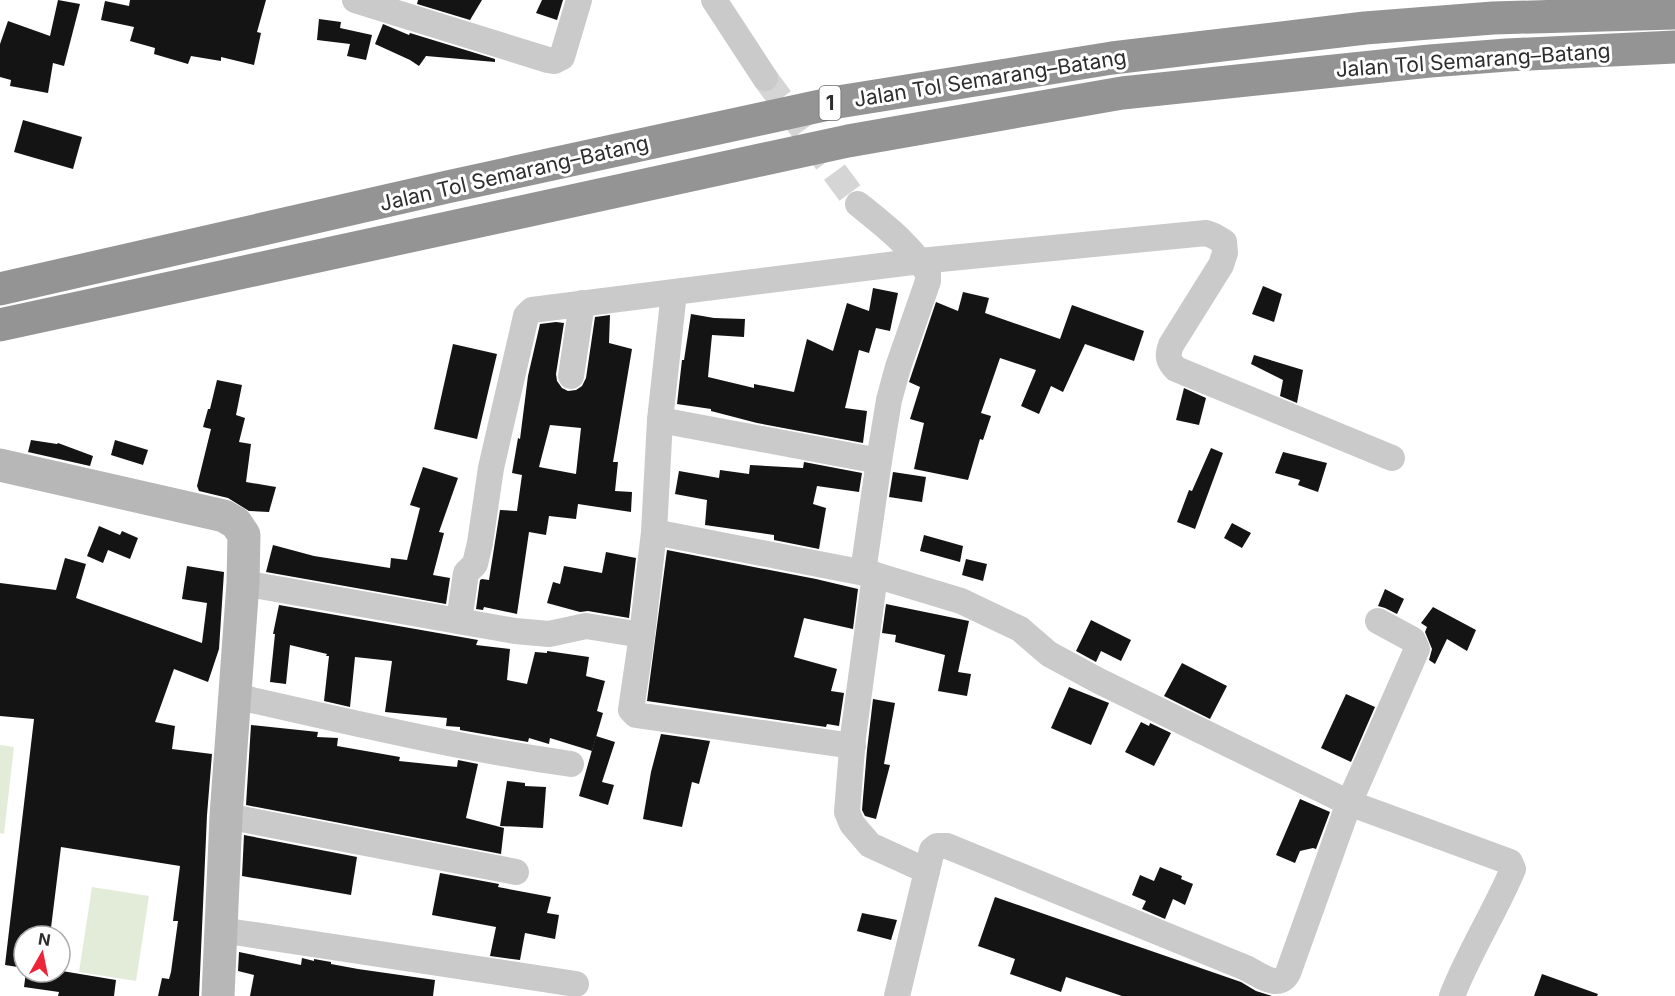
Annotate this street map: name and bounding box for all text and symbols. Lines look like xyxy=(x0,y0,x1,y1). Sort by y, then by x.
street label: Jalan Tol Semarang–Batang xyxy=(1335,38,1611,82)
street label: Jalan Tol Semarang–Batang xyxy=(852,44,1128,112)
road number: 1 xyxy=(820,86,840,120)
street label: Jalan Tol Semarang–Batang xyxy=(377,130,651,216)
north arrow xyxy=(12,924,72,984)
text: N xyxy=(37,928,52,950)

